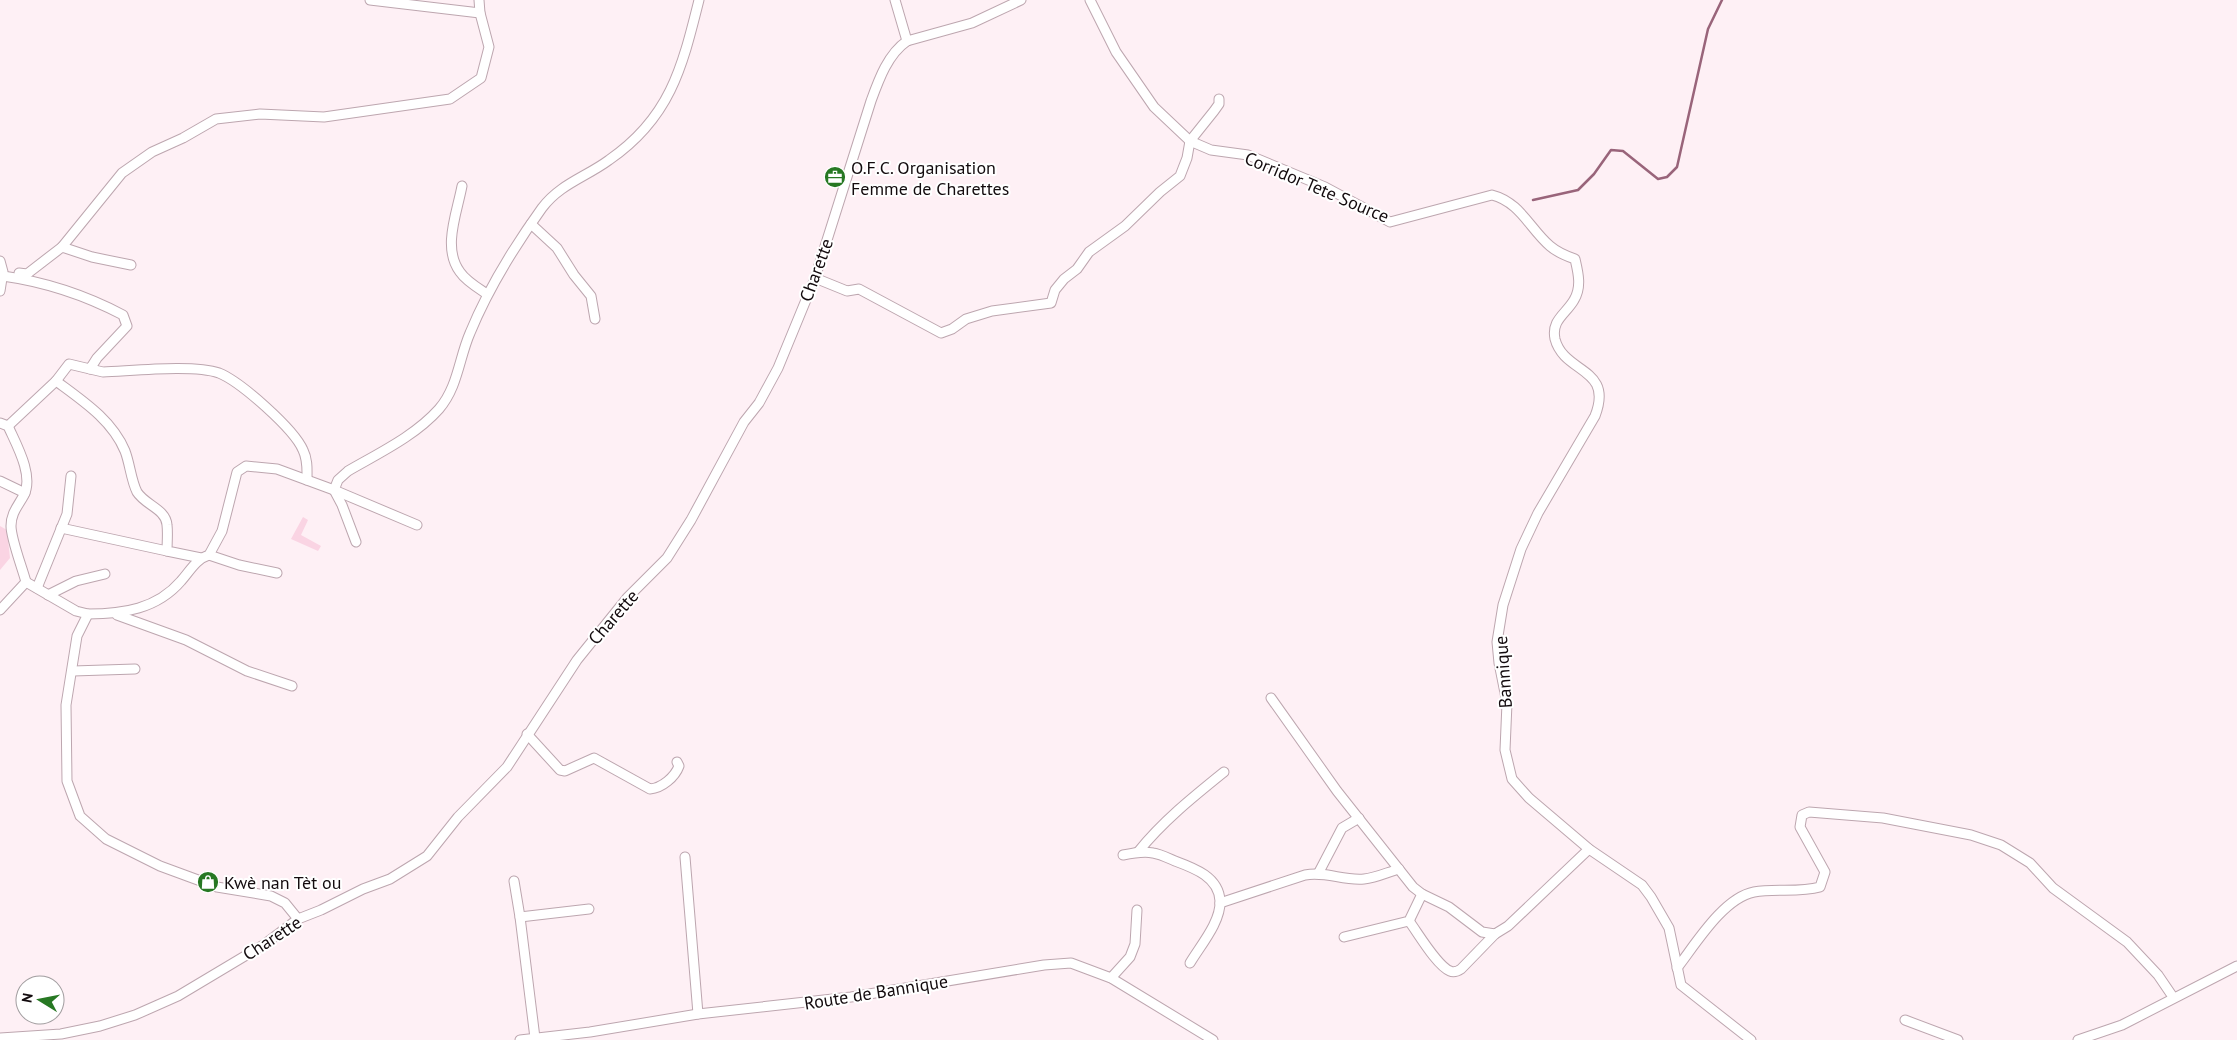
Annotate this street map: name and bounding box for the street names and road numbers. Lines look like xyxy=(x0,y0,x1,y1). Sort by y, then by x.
street label: Corridor Tete Source xyxy=(1241,146,1393,228)
street label: Charette xyxy=(794,235,838,305)
street label: Charette xyxy=(583,585,643,649)
street label: Bannique xyxy=(1489,635,1517,709)
street label: Charette xyxy=(238,911,306,965)
street label: Route de Bannique xyxy=(803,969,949,1015)

